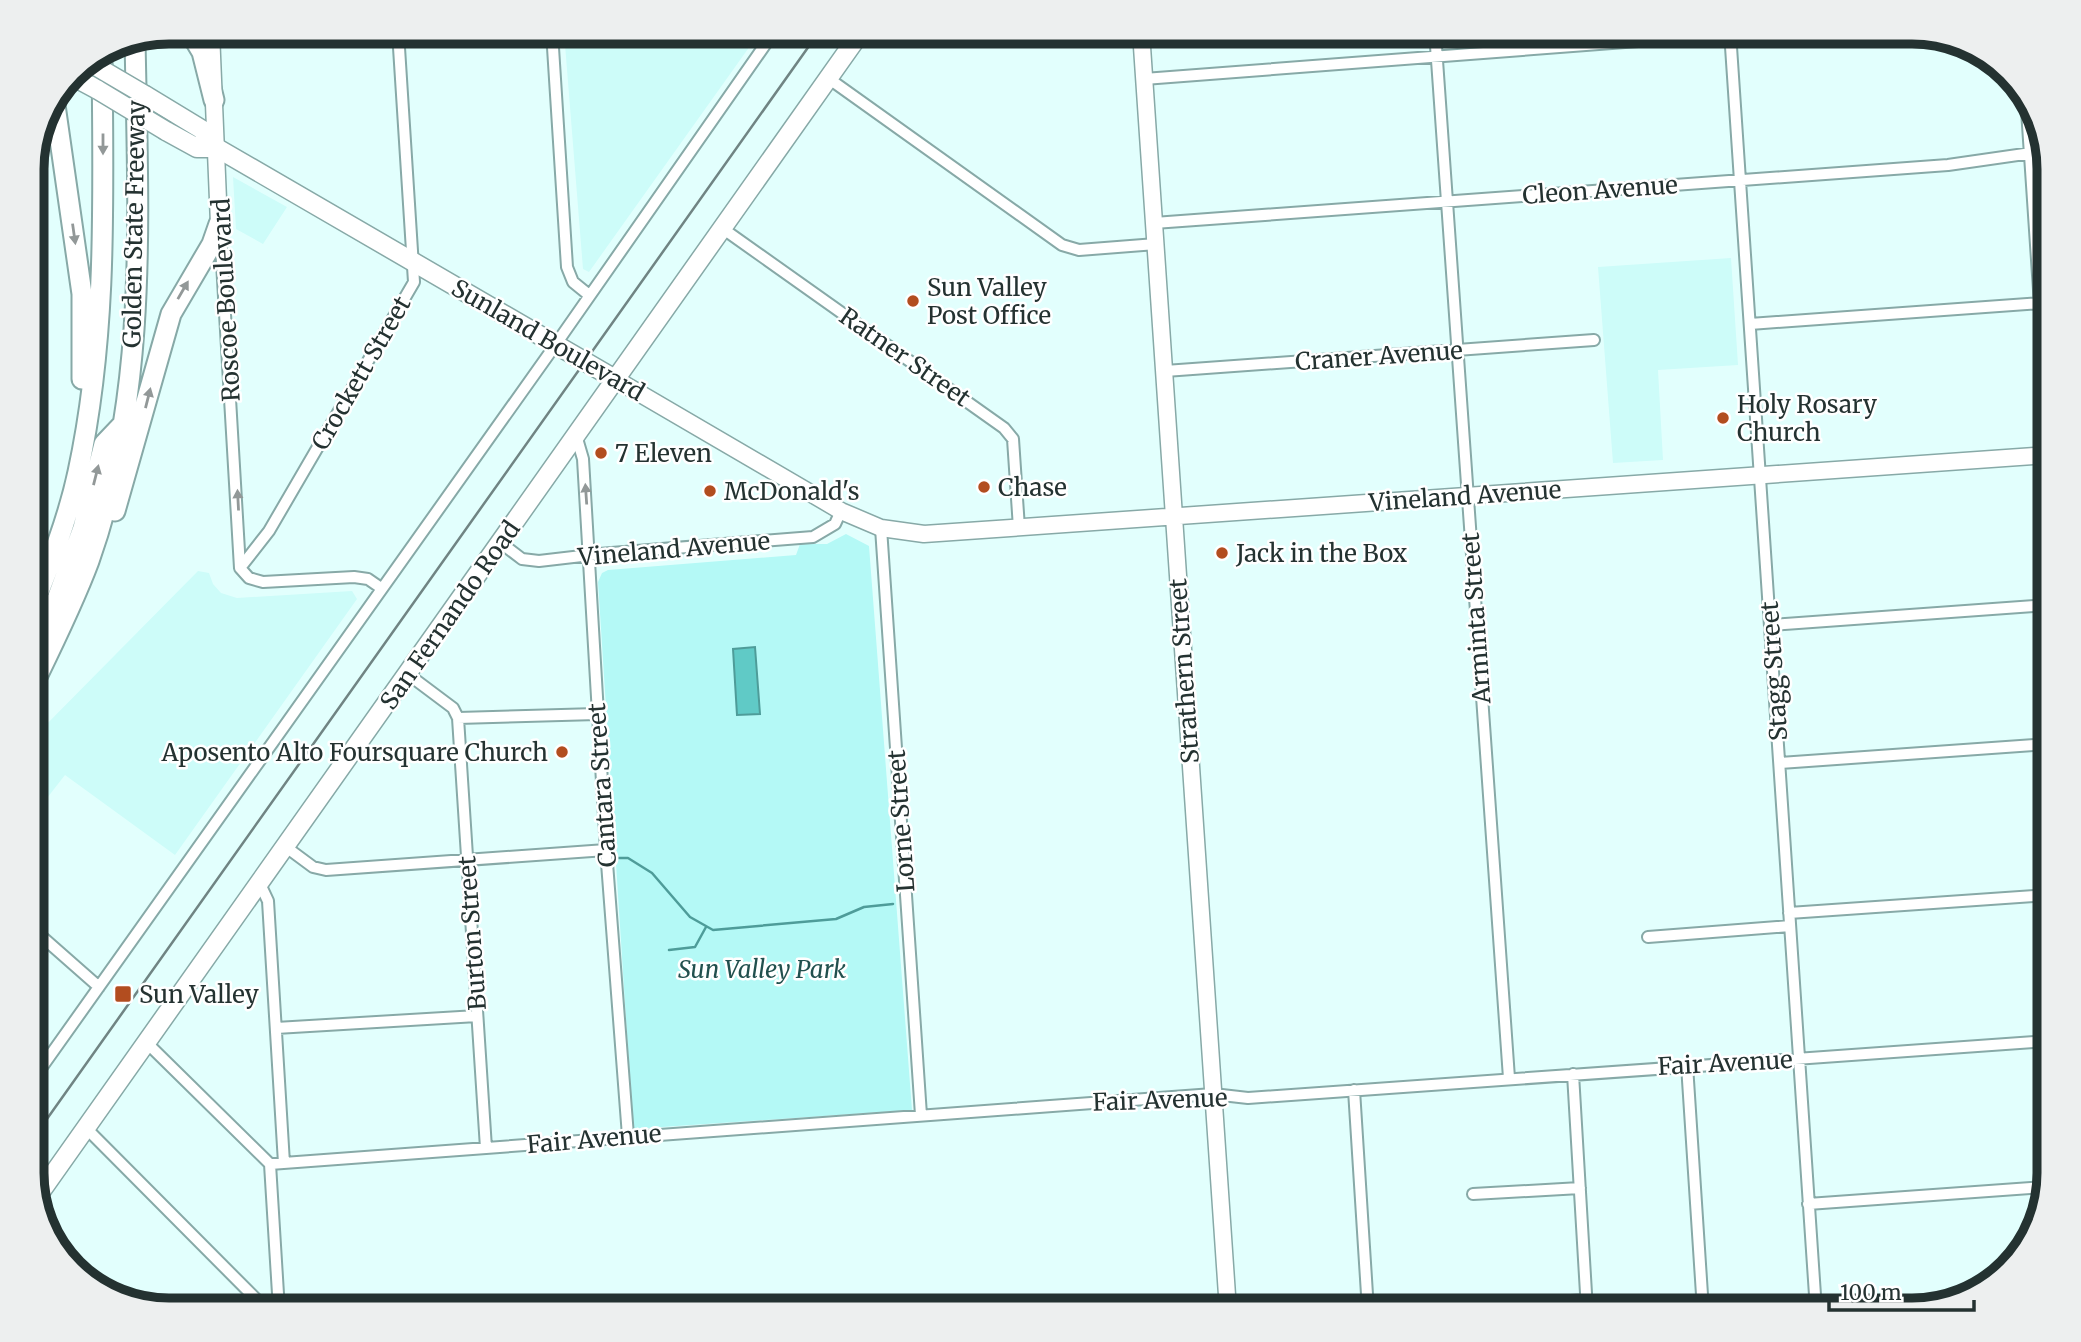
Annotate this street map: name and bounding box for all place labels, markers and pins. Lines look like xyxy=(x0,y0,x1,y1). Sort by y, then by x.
place label: Sun Valley Post Office xyxy=(927,272,1051,331)
marker: Sun Valley Post Office xyxy=(905,293,921,309)
place label: Holy Rosary Church xyxy=(1737,389,1877,448)
marker: Holy Rosary Church xyxy=(1715,410,1731,426)
place label: 7 Eleven xyxy=(615,438,712,469)
marker: 7 Eleven xyxy=(593,445,609,461)
place label: Chase xyxy=(998,472,1067,503)
place label: McDonald's xyxy=(724,476,859,507)
marker: Chase xyxy=(976,479,992,495)
marker: McDonald's xyxy=(702,483,718,499)
place label: Jack in the Box xyxy=(1235,538,1408,569)
marker: Jack in the Box xyxy=(1214,545,1230,561)
place label: Aposento Alto Foursquare Church xyxy=(161,737,548,768)
marker: Aposento Alto Foursquare Church xyxy=(554,744,570,760)
place label: Sun Valley xyxy=(139,979,259,1010)
marker: Sun Valley xyxy=(113,984,133,1004)

